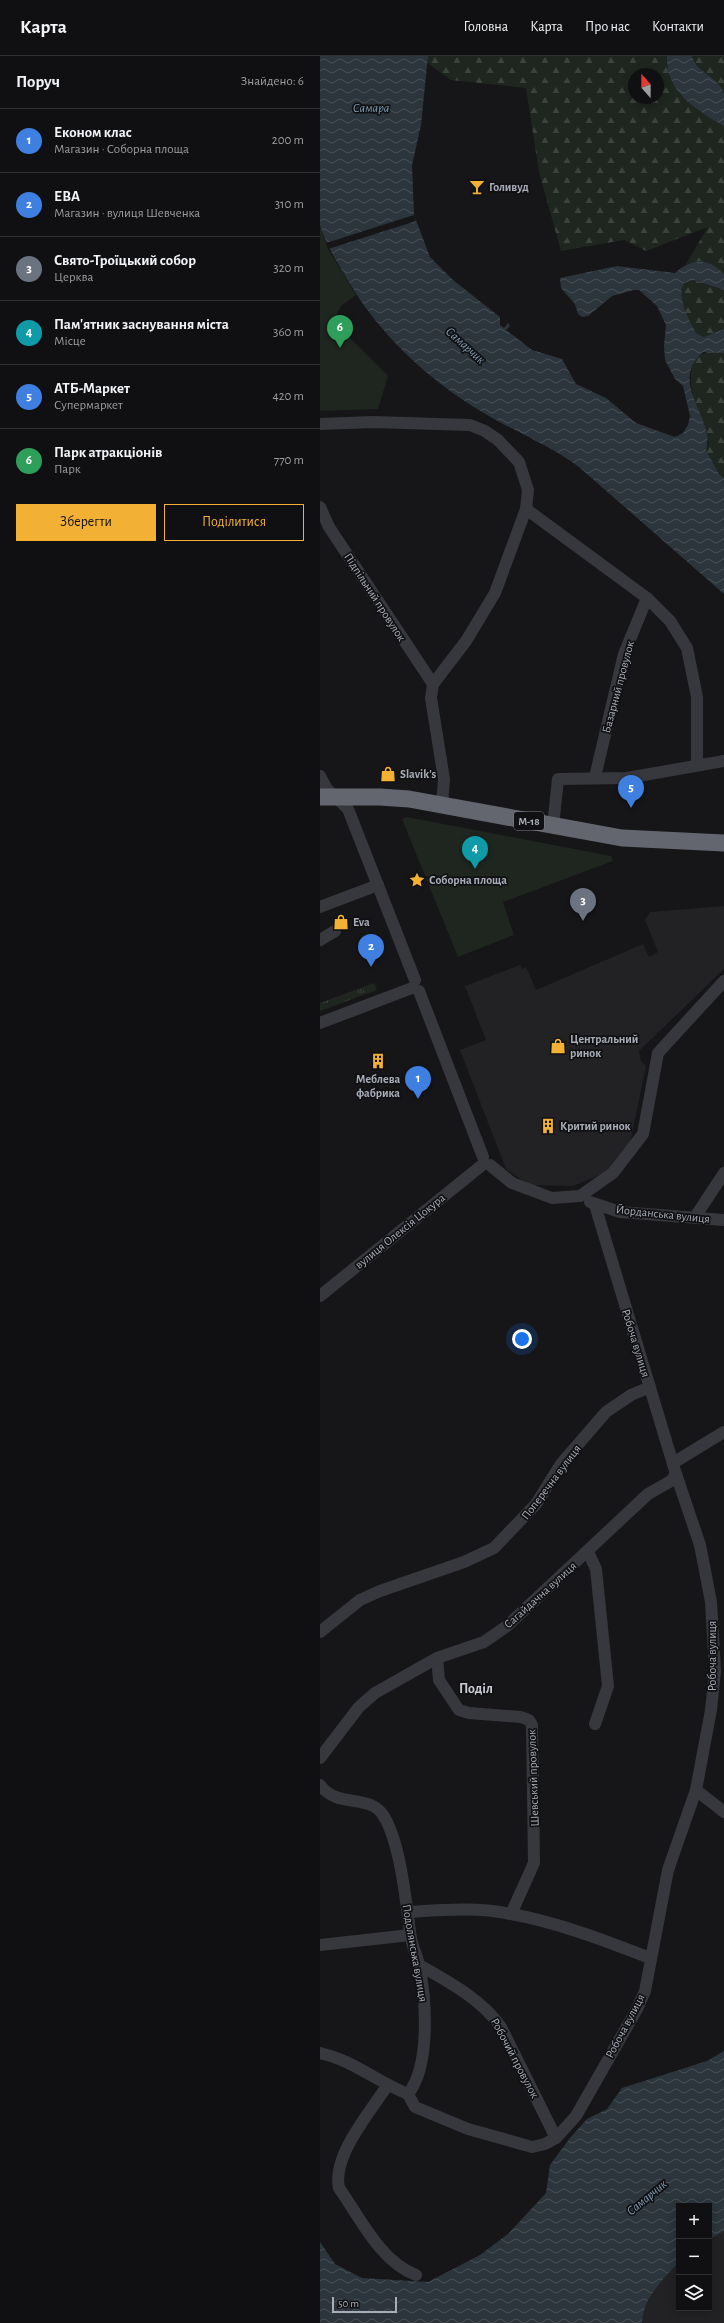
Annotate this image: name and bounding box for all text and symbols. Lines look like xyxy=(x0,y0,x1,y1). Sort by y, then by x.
text: Карта xyxy=(20,18,67,37)
text: Головна xyxy=(463,20,508,34)
text: Карта xyxy=(530,20,563,34)
text: Про нас xyxy=(585,20,630,34)
text: Контакти xyxy=(652,20,704,34)
north arrow xyxy=(628,68,664,104)
text: Поруч xyxy=(16,73,60,90)
text: Знайдено: 6 xyxy=(241,75,304,88)
water label: Самара xyxy=(353,102,390,115)
text: Економ клас xyxy=(54,125,132,140)
text: 1 xyxy=(27,134,31,147)
text: 200 m xyxy=(272,134,304,147)
text: Магазин · Соборна площа xyxy=(54,143,189,156)
bar icon: Голивуд xyxy=(468,178,486,196)
place label: Голивуд xyxy=(489,181,529,194)
text: ЕВА xyxy=(54,189,80,204)
text: 2 xyxy=(26,198,32,211)
text: 310 m xyxy=(275,198,304,211)
text: Магазин · вулиця Шевченка xyxy=(54,207,200,220)
text: Свято-Троїцький собор xyxy=(54,253,196,268)
text: 3 xyxy=(26,262,32,275)
text: 320 m xyxy=(273,262,304,275)
text: Церква xyxy=(54,271,93,284)
pin: 6 xyxy=(327,315,353,348)
text: Пам'ятник заснування міста xyxy=(54,317,229,332)
water label: Самарчик xyxy=(443,325,488,367)
text: 4 xyxy=(26,326,32,339)
text: 360 m xyxy=(273,326,304,339)
text: Місце xyxy=(54,335,86,348)
text: АТБ-Маркет xyxy=(54,381,130,396)
text: 5 xyxy=(26,390,32,403)
text: 420 m xyxy=(272,390,304,403)
text: Супермаркет xyxy=(54,399,123,412)
text: Парк атракціонів xyxy=(54,445,162,460)
text: 6 xyxy=(26,454,32,467)
text: 770 m xyxy=(274,454,304,467)
text: Парк xyxy=(54,463,81,476)
button: Зберегти xyxy=(16,504,156,541)
button: Поділитися xyxy=(164,504,304,541)
street label: Підпільний провулок xyxy=(341,551,408,644)
street label: Базарний провулок xyxy=(600,639,637,735)
shop icon: Slavik's xyxy=(379,765,397,783)
place label: Slavik's xyxy=(400,768,437,780)
pin: 5 xyxy=(618,775,644,808)
road number: М-18 xyxy=(514,812,544,830)
pin: 4 xyxy=(462,836,488,869)
place icon: Соборна площа xyxy=(408,871,426,889)
place label: Соборна площа xyxy=(429,874,507,886)
pin: 3 xyxy=(570,888,596,921)
shop icon: Eva xyxy=(332,913,350,931)
place label: Eva xyxy=(353,916,370,928)
pin: 2 xyxy=(358,934,384,967)
place label: Центральний ринок xyxy=(570,1033,638,1059)
shop icon: Центральний ринок xyxy=(549,1037,567,1055)
building icon: Меблева фабрика xyxy=(369,1052,387,1070)
pin: 1 xyxy=(405,1066,431,1099)
place label: Меблева фабрика xyxy=(356,1073,401,1099)
building icon: Критий ринок xyxy=(539,1117,557,1135)
place label: Критий ринок xyxy=(560,1120,631,1132)
street label: вулиця Олексія Цокура xyxy=(353,1191,448,1272)
street label: Йорданська вулиця xyxy=(615,1202,711,1226)
street label: Робоча вулиця xyxy=(619,1307,652,1379)
your location xyxy=(512,1329,532,1349)
street label: Поперечна вулиця xyxy=(519,1442,584,1522)
street label: Сагайдачна вулиця xyxy=(501,1559,579,1631)
street label: Робоча вулиця xyxy=(706,1621,719,1691)
district label: Поділ xyxy=(459,1682,493,1696)
street label: Шевський провулок xyxy=(525,1729,542,1827)
street label: Подолянська вулиця xyxy=(400,1903,430,2003)
street label: Робоча вулиця xyxy=(603,1992,648,2060)
street label: Робочий провулок xyxy=(488,2016,541,2101)
water label: Самарчик xyxy=(624,2177,670,2218)
map controls xyxy=(676,2203,712,2311)
button: + xyxy=(676,2203,712,2239)
button: − xyxy=(676,2239,712,2275)
button: layers xyxy=(676,2275,712,2311)
scale bar xyxy=(332,2295,397,2314)
text: 50 m xyxy=(338,2298,359,2309)

